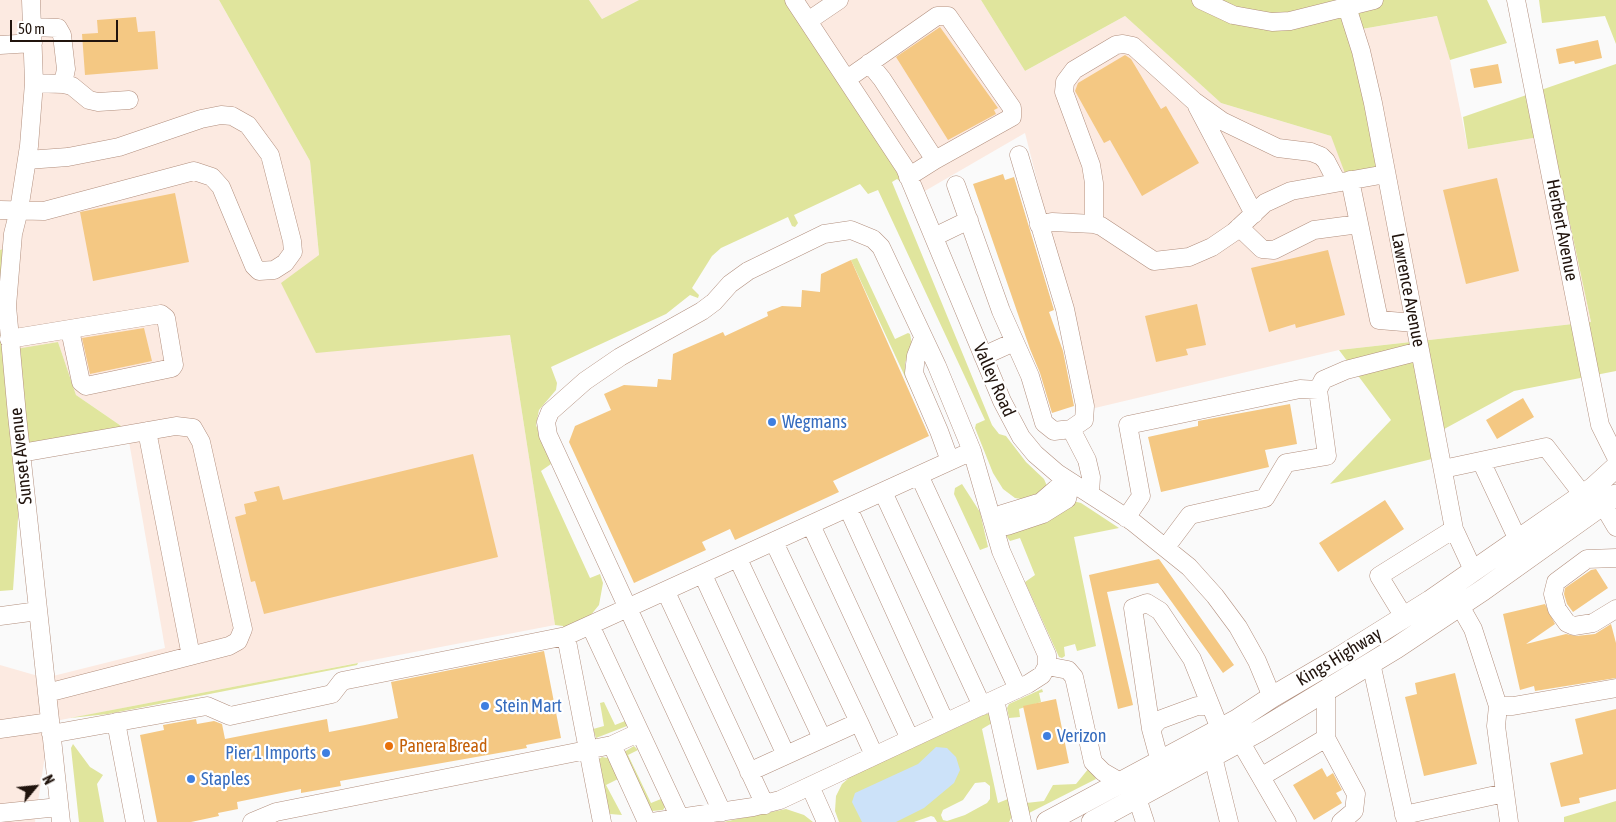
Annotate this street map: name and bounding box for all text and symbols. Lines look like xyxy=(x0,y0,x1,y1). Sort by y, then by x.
scale bar xyxy=(12,10,120,42)
text: 50 m xyxy=(18,20,45,37)
street label: Herbert Avenue xyxy=(1542,177,1582,283)
street label: Lawrence Avenue xyxy=(1386,231,1430,349)
street label: Valley Road xyxy=(968,340,1020,420)
street label: Sunset Avenue xyxy=(5,407,37,505)
place label: Wegmans xyxy=(782,411,847,433)
marker: Wegmans xyxy=(766,416,778,428)
street label: Kings Highway xyxy=(1292,623,1386,691)
place label: Stein Mart xyxy=(495,695,562,717)
marker: Stein Mart xyxy=(479,700,491,712)
place label: Verizon xyxy=(1057,725,1106,747)
marker: Verizon xyxy=(1041,730,1053,742)
place label: Panera Bread xyxy=(399,735,487,757)
marker: Panera Bread xyxy=(383,740,395,752)
place label: Pier 1 Imports xyxy=(225,742,316,764)
marker: Pier 1 Imports xyxy=(320,747,332,759)
north arrow xyxy=(10,762,60,812)
place label: Staples xyxy=(201,768,250,790)
text: N xyxy=(39,773,57,787)
marker: Staples xyxy=(185,773,197,785)

